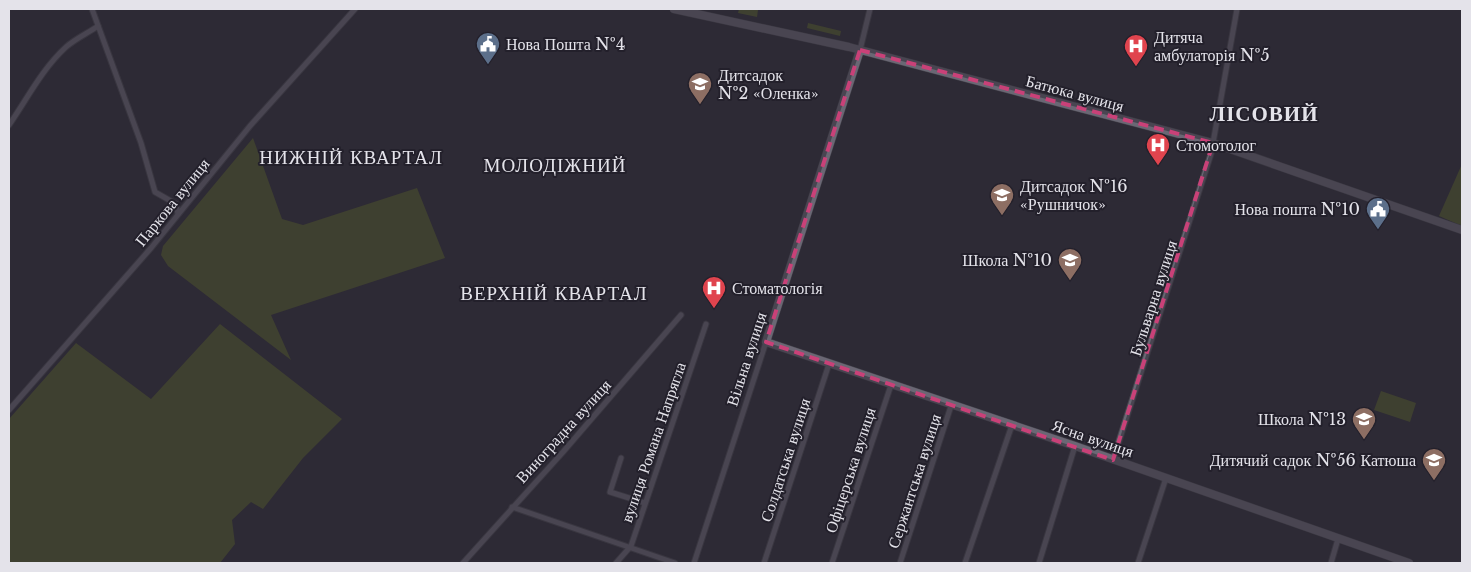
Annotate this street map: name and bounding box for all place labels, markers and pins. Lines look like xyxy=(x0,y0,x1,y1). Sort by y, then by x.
place label: Дитяча амбулаторія №5 xyxy=(1154,27,1270,65)
public building icon: Нова Пошта №4 xyxy=(475,31,501,65)
hospital icon: Дитяча амбулаторія №5 xyxy=(1123,33,1149,67)
place label: Нова Пошта №4 xyxy=(506,34,625,54)
place label: Дитсадок №2 «Оленка» xyxy=(718,65,819,103)
school or university icon: Дитсадок №2 «Оленка» xyxy=(687,71,713,105)
hospital icon: Стомотолог xyxy=(1145,132,1171,166)
place label: Стомотолог xyxy=(1176,135,1256,155)
place label: Дитсадок №16 «Рушничок» xyxy=(1020,176,1128,214)
school or university icon: Дитсадок №16 «Рушничок» xyxy=(989,182,1015,216)
public building icon: Нова пошта №10 xyxy=(1365,196,1391,230)
place label: Нова пошта №10 xyxy=(1235,199,1360,219)
school or university icon: Школа №10 xyxy=(1057,247,1083,281)
place label: Школа №10 xyxy=(962,250,1052,270)
hospital icon: Стоматологія xyxy=(701,275,727,309)
place label: Стоматологія xyxy=(732,278,823,298)
school or university icon: Школа №13 xyxy=(1351,406,1377,440)
place label: Школа №13 xyxy=(1258,409,1346,429)
school or university icon: Дитячий садок №56 Катюша xyxy=(1421,447,1447,481)
place label: Дитячий садок №56 Катюша xyxy=(1210,450,1416,470)

